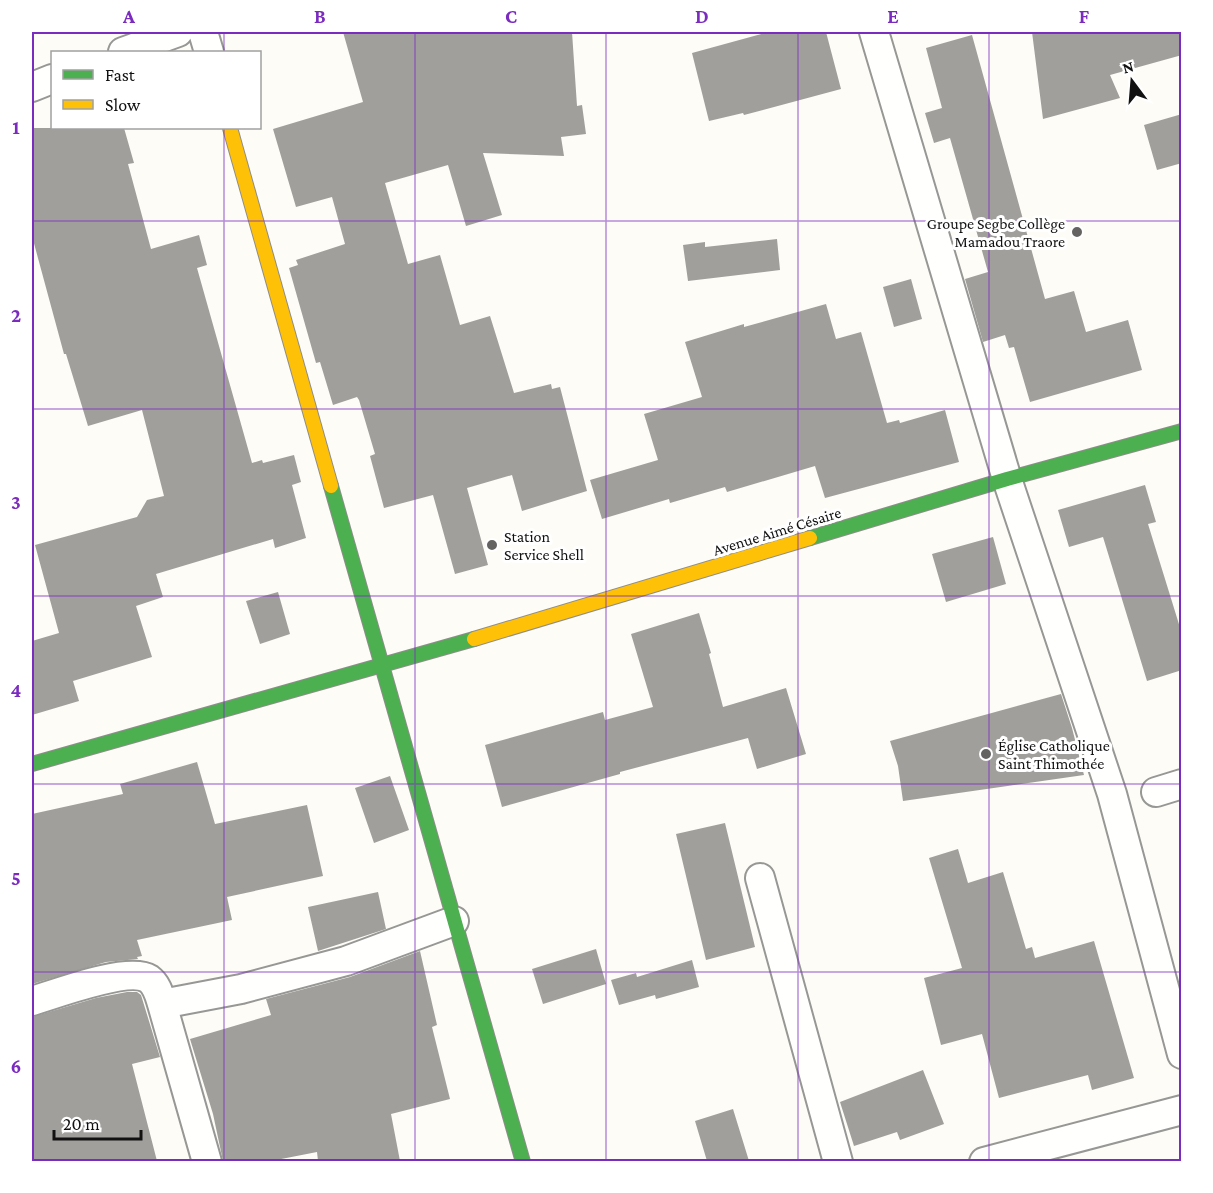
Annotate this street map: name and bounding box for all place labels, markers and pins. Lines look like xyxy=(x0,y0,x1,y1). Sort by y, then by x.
place label: Groupe Segbe Collège Mamadou Traore xyxy=(927,215,1065,250)
marker: Groupe Segbe Collège Mamadou Traore xyxy=(1070,225,1084,239)
place label: Station Service Shell xyxy=(504,528,584,563)
marker: Station Service Shell xyxy=(485,538,499,552)
place label: Église Catholique Saint Thimothée xyxy=(998,737,1110,772)
marker: Église Catholique Saint Thimothée xyxy=(979,747,993,761)

